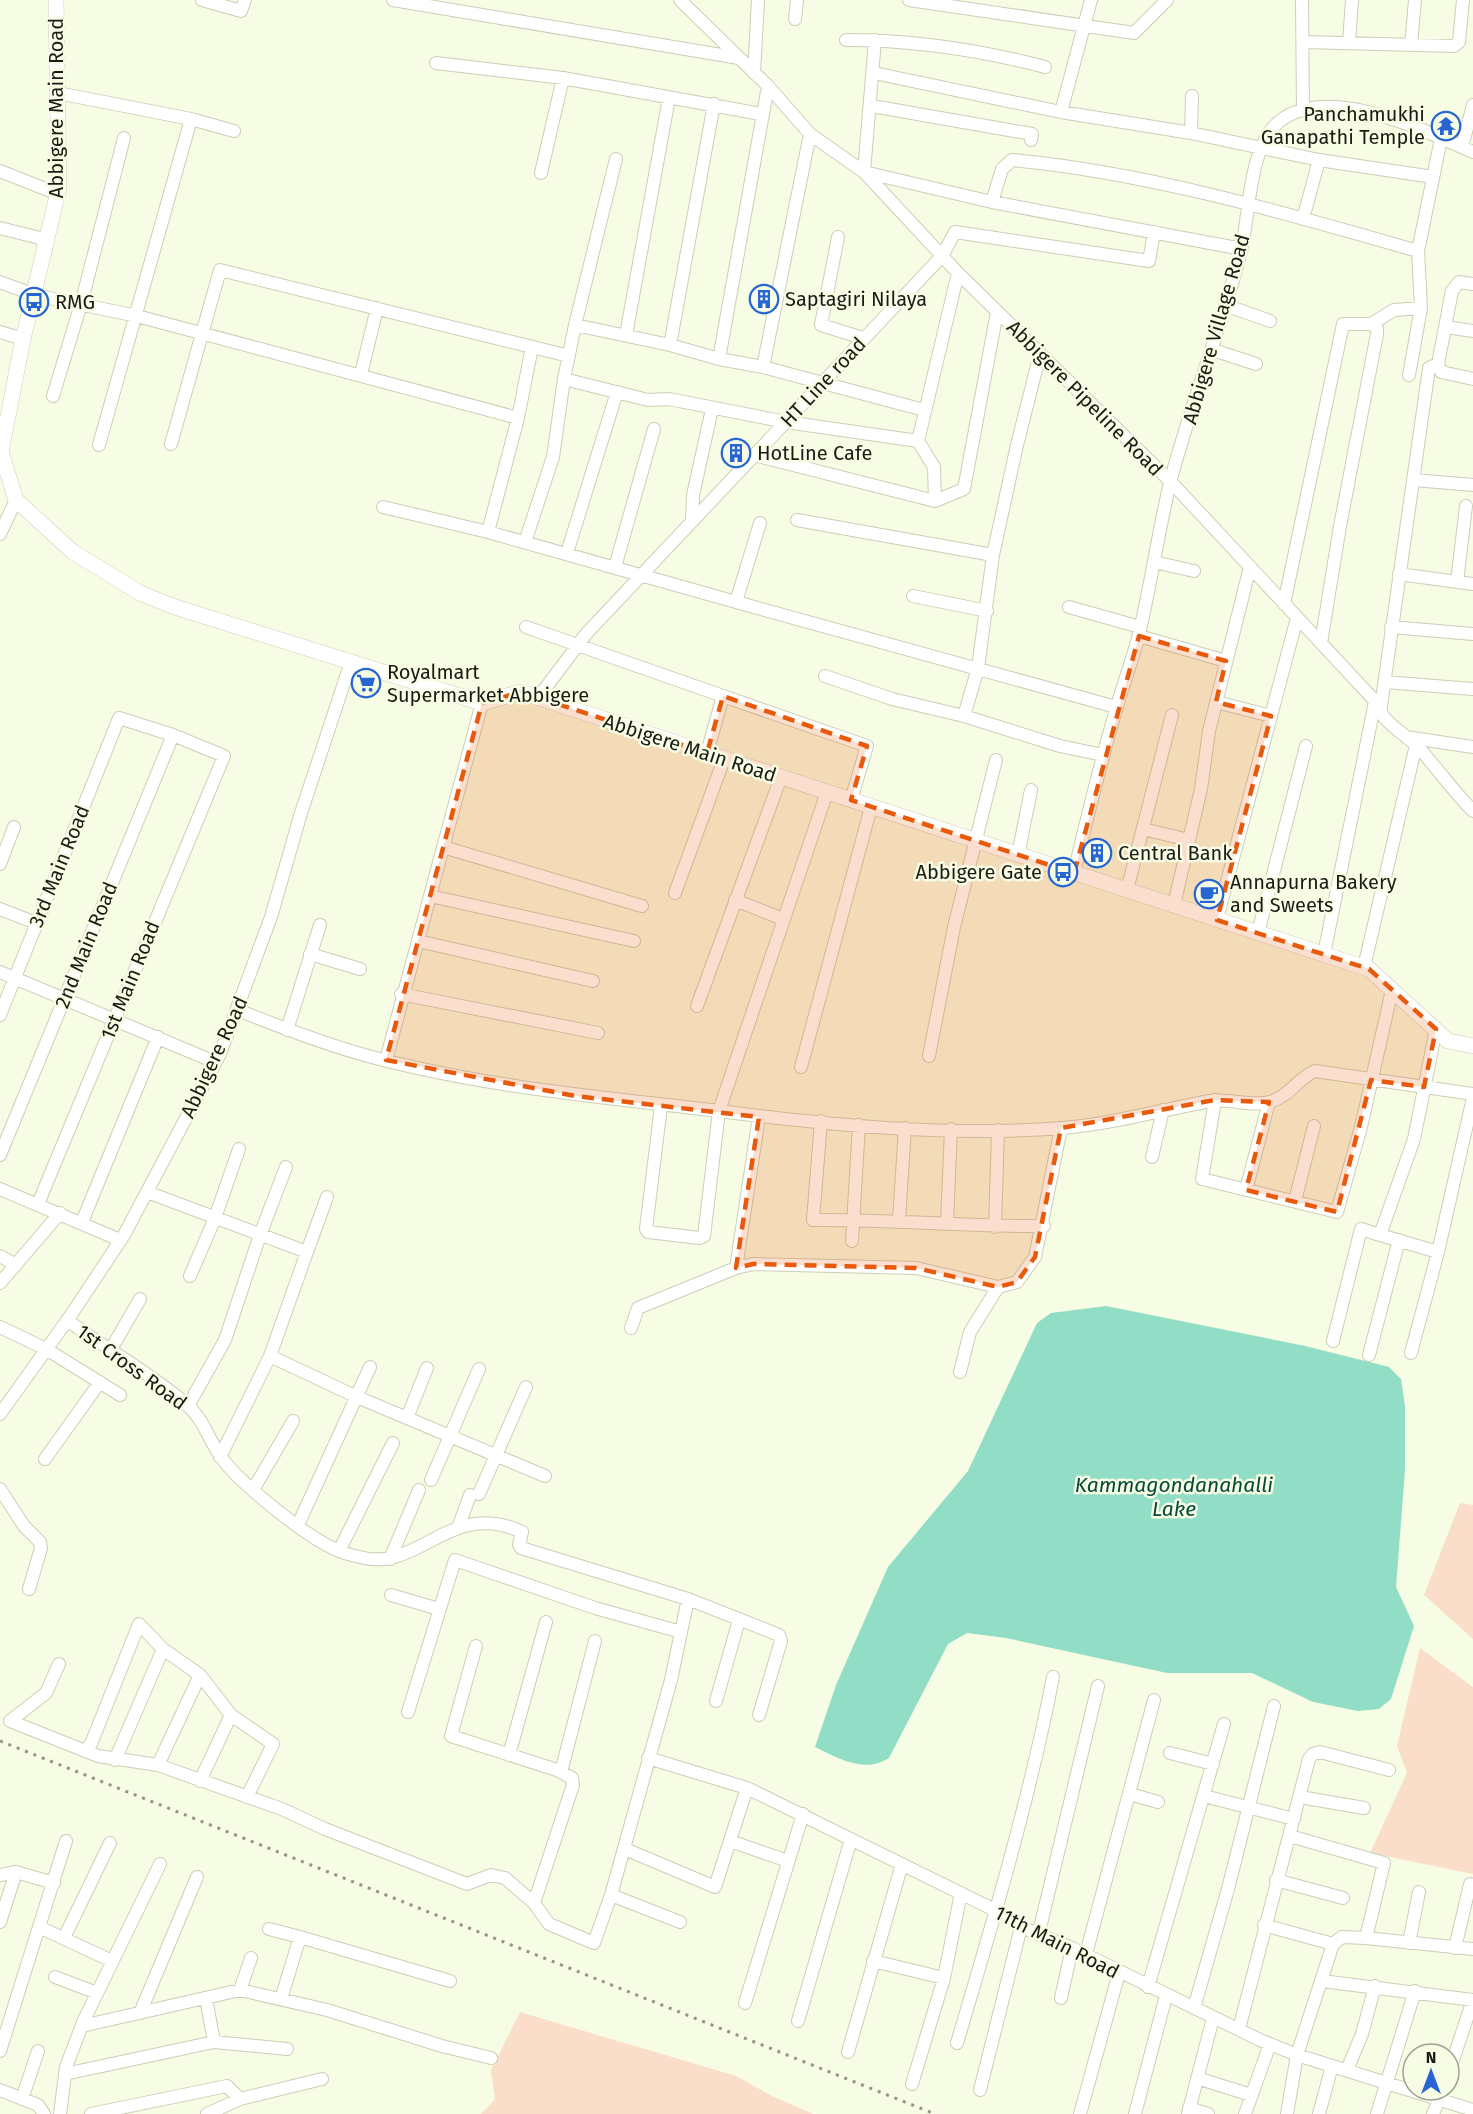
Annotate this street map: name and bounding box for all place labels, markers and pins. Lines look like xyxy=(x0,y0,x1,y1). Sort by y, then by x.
place label: Panchamukhi Ganapathi Temple xyxy=(1261,102,1425,149)
temple icon: Panchamukhi Ganapathi Temple xyxy=(1430,110,1462,142)
building icon: Saptagiri Nilaya xyxy=(748,283,780,315)
bus stop icon: RMG xyxy=(18,286,50,318)
place label: Saptagiri Nilaya xyxy=(785,287,927,311)
place label: RMG xyxy=(55,290,95,314)
building icon: HotLine Cafe xyxy=(720,437,752,469)
place label: HotLine Cafe xyxy=(757,441,872,465)
place label: Royalmart Supermarket Abbigere xyxy=(387,660,589,707)
supermarket icon: Royalmart Supermarket Abbigere xyxy=(350,667,382,699)
building icon: Central Bank xyxy=(1081,837,1113,869)
place label: Central Bank xyxy=(1118,841,1233,865)
bus stop icon: Abbigere Gate xyxy=(1047,856,1079,888)
place label: Abbigere Gate xyxy=(916,860,1042,884)
place label: Annapurna Bakery and Sweets xyxy=(1230,870,1397,917)
cafe icon: Annapurna Bakery and Sweets xyxy=(1193,878,1225,910)

